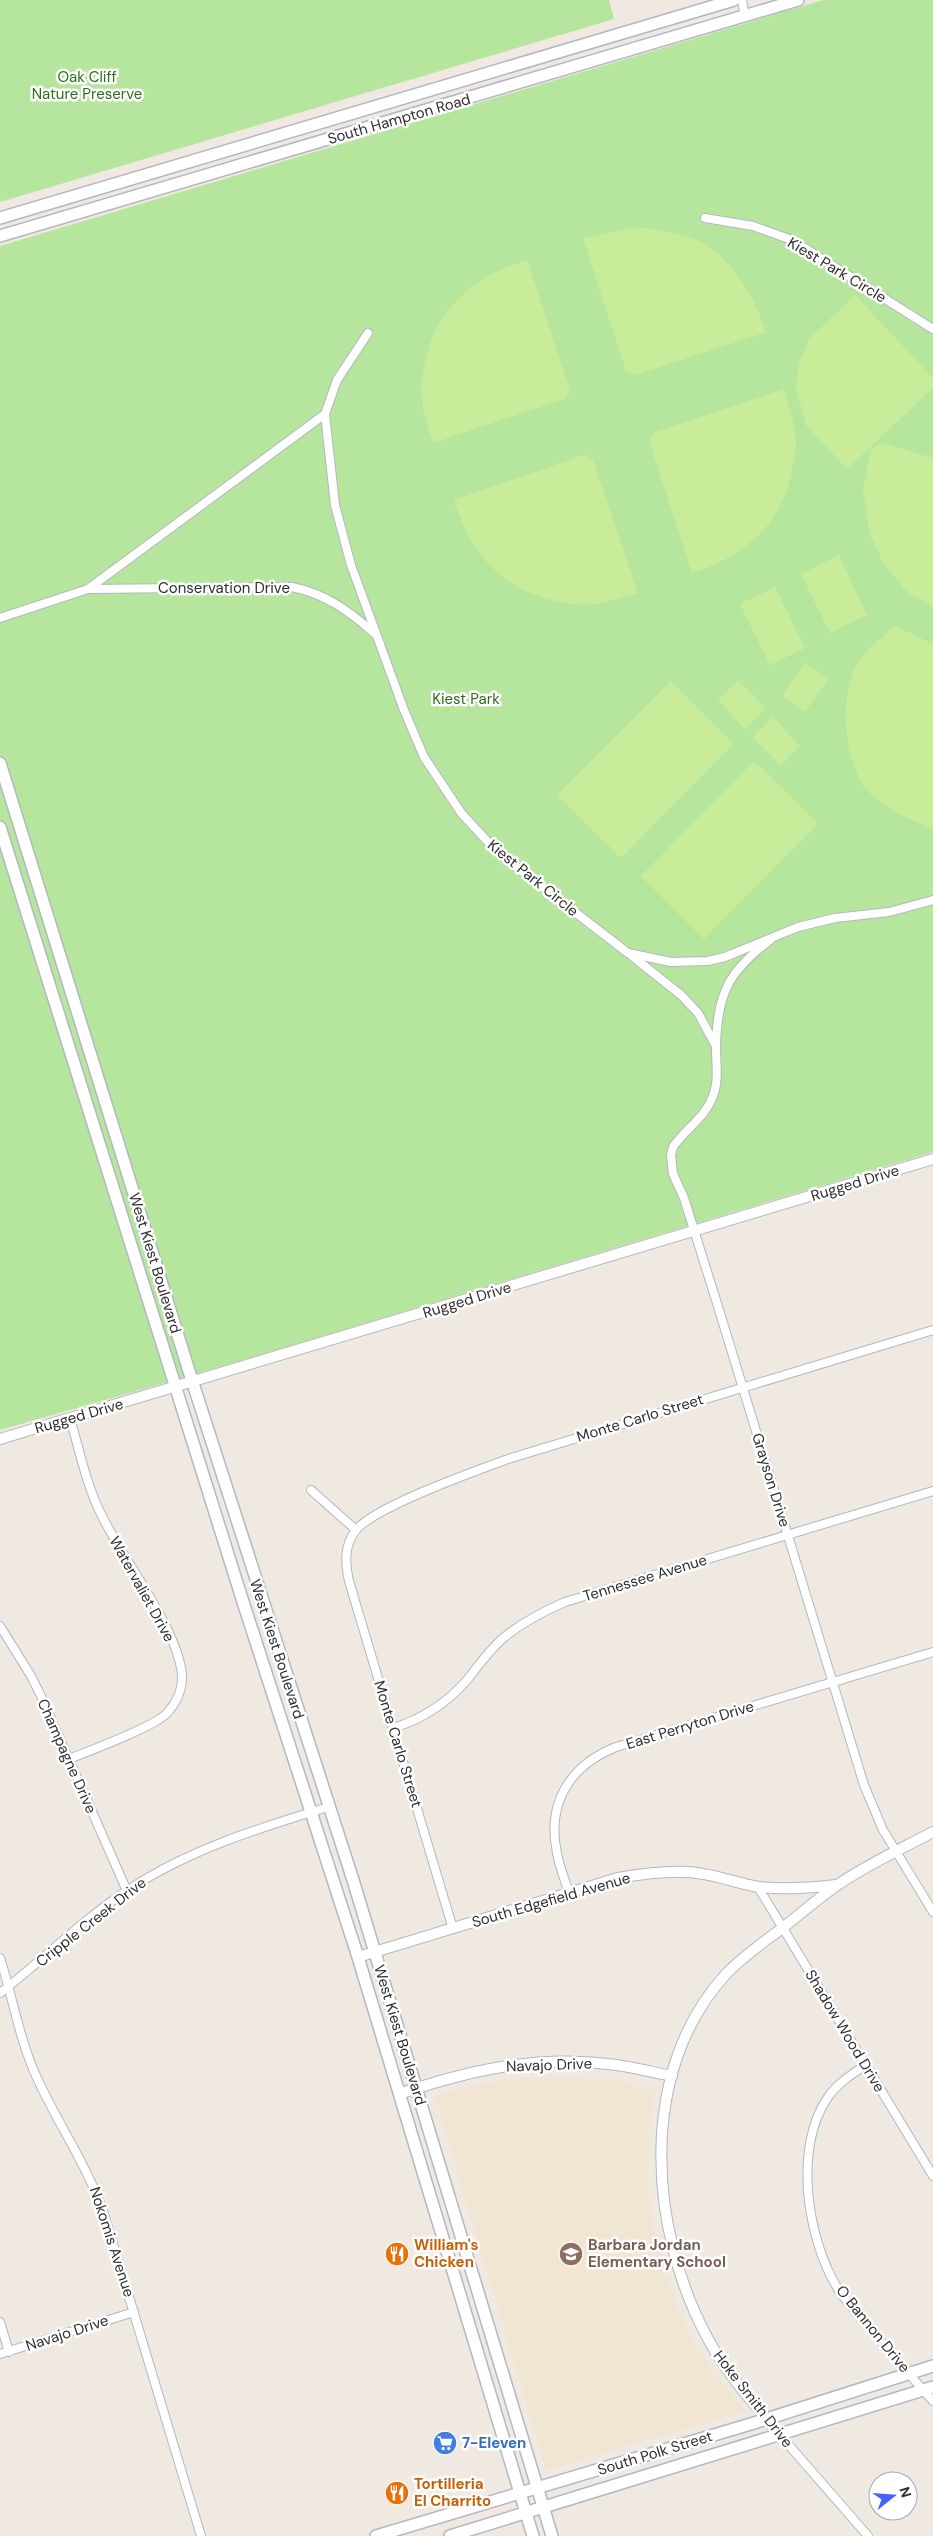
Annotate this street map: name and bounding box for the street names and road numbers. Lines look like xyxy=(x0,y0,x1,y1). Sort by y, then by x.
street label: South Hampton Road xyxy=(325,89,473,149)
street label: Kiest Park Circle xyxy=(784,233,890,307)
street label: Conservation Drive xyxy=(158,578,290,598)
street label: Kiest Park Circle xyxy=(483,835,583,921)
street label: Rugged Drive xyxy=(808,1160,902,1206)
street label: West Kiest Boulevard xyxy=(124,1190,186,1336)
street label: Rugged Drive xyxy=(420,1277,514,1323)
street label: Monte Carlo Street xyxy=(574,1389,706,1447)
street label: Rugged Drive xyxy=(32,1394,126,1438)
street label: Grayson Drive xyxy=(747,1431,795,1529)
street label: Watervaliet Drive xyxy=(105,1533,179,1645)
street label: Tennessee Avenue xyxy=(581,1550,709,1606)
street label: West Kiest Boulevard xyxy=(245,1577,309,1721)
street label: Monte Carlo Street xyxy=(369,1678,427,1810)
street label: Champagne Drive xyxy=(33,1696,101,1816)
street label: East Perryton Drive xyxy=(624,1696,756,1754)
street label: South Edgefield Avenue xyxy=(469,1868,633,1932)
street label: Cripple Creek Drive xyxy=(32,1873,150,1971)
street label: West Kiest Boulevard xyxy=(369,1962,431,2108)
street label: Shadow Wood Drive xyxy=(801,1966,889,2096)
street label: Navajo Drive xyxy=(506,2054,592,2076)
street label: Nokomis Avenue xyxy=(85,2184,139,2300)
street label: O Bannon Drive xyxy=(832,2281,914,2377)
street label: Navajo Drive xyxy=(23,2310,111,2356)
street label: Hoke Smith Drive xyxy=(709,2346,797,2452)
street label: South Polk Street xyxy=(595,2426,715,2480)

